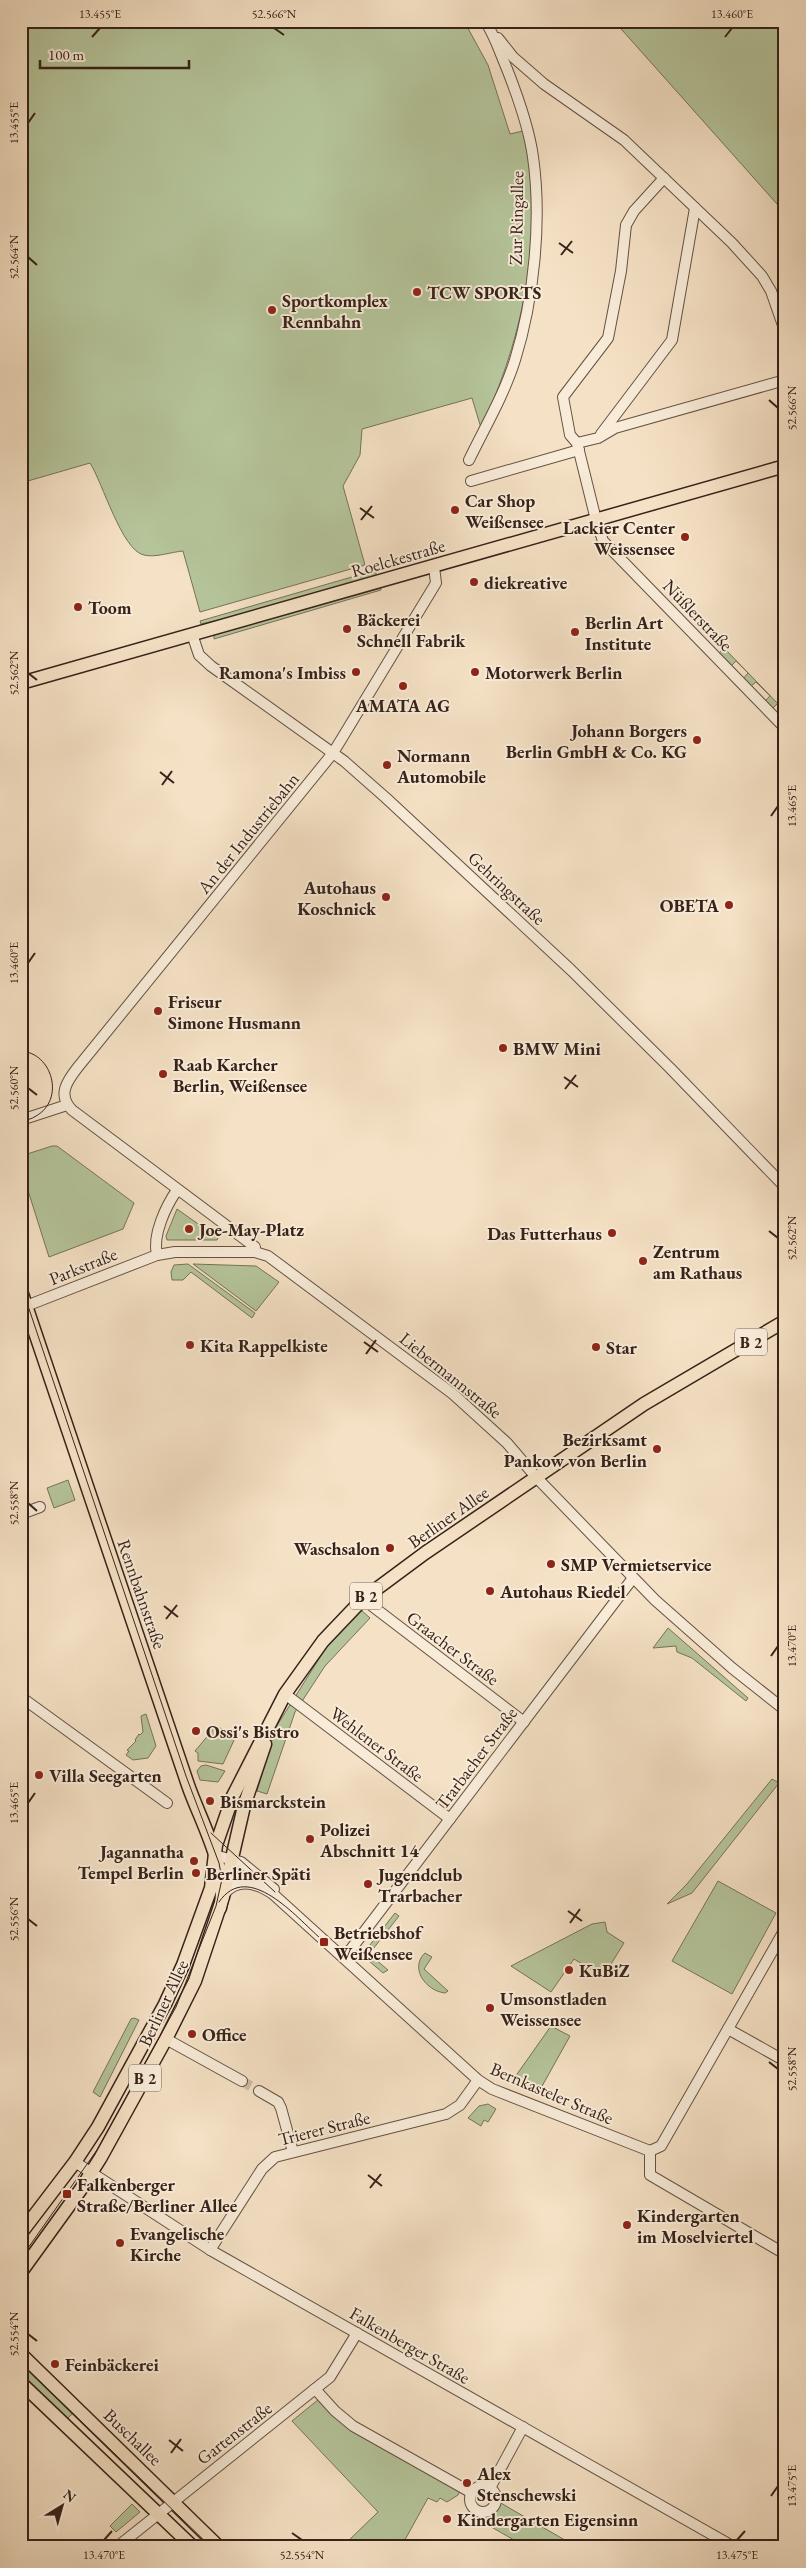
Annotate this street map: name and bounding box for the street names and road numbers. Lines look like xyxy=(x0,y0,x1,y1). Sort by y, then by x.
street label: Zur Ringallee xyxy=(504,171,528,265)
street label: Roelckestraße xyxy=(348,534,448,582)
street label: Nüßlerstraße xyxy=(658,574,738,656)
street label: An der Industriebahn xyxy=(191,767,304,899)
street label: Gehringstraße xyxy=(463,846,551,930)
street label: Parkstraße xyxy=(46,1242,120,1290)
street label: Liebermannstraße xyxy=(395,1327,507,1423)
road number: B 2 xyxy=(735,1328,767,1355)
street label: Berliner Allee xyxy=(403,1481,493,1553)
street label: Rennbahnstraße xyxy=(112,1536,172,1652)
road number: B 2 xyxy=(350,1582,382,1610)
street label: Graacher Straße xyxy=(402,1606,504,1690)
street label: Wehlener Straße xyxy=(325,1701,429,1787)
street label: Trarbacher Straße xyxy=(430,1702,522,1814)
street label: Berliner Allee xyxy=(133,1956,193,2050)
street label: Bernkasteler Straße xyxy=(487,2057,617,2129)
road number: B 2 xyxy=(129,2064,161,2092)
street label: Trierer Straße xyxy=(276,2106,372,2150)
street label: Falkenberger Straße xyxy=(346,2301,474,2389)
street label: Gartenstraße xyxy=(192,2396,276,2470)
street label: Buschallee xyxy=(99,2404,167,2470)

